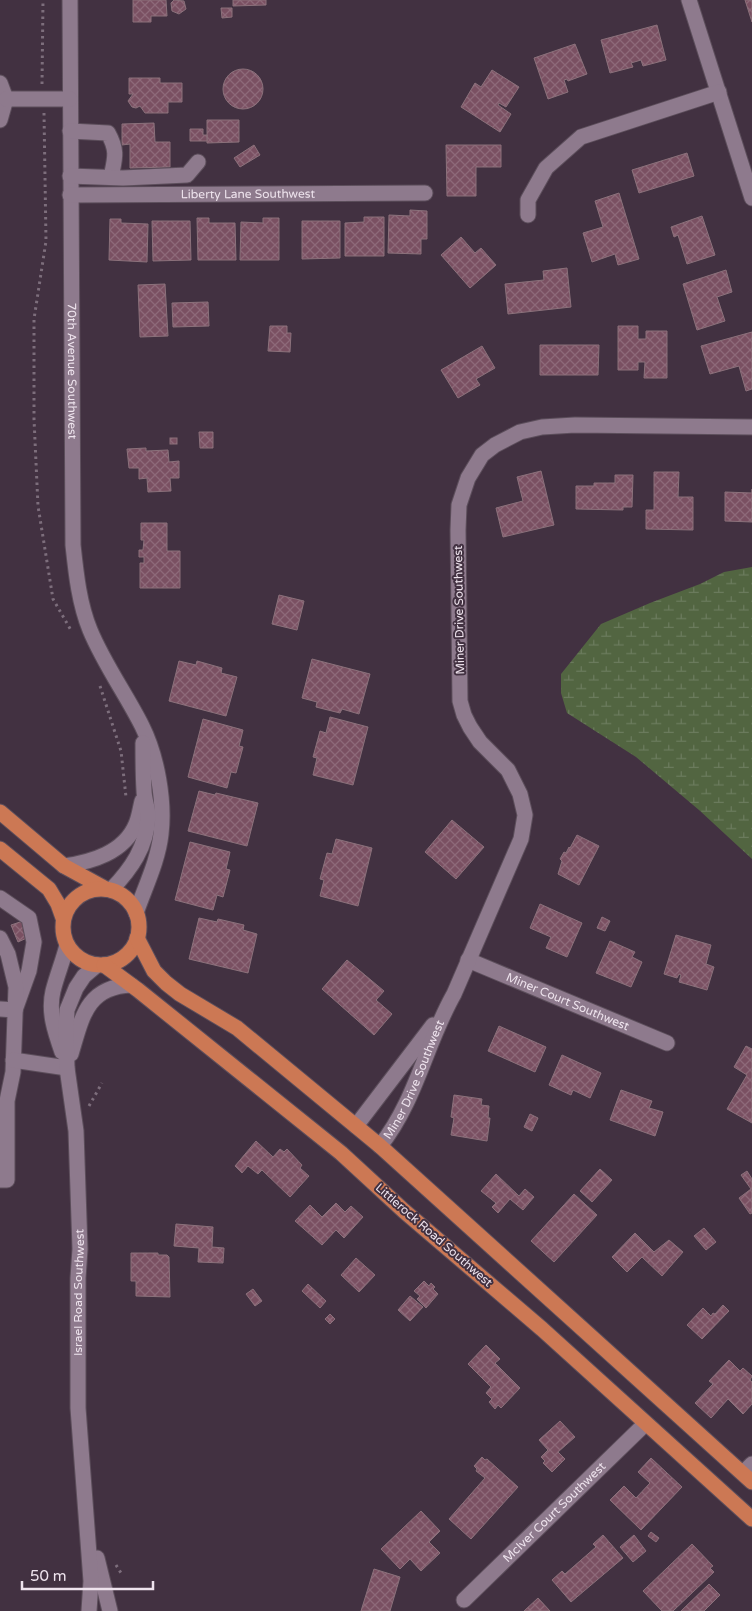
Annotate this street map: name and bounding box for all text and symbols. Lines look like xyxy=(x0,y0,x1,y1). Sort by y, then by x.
street label: Liberty Lane Southwest xyxy=(181,187,316,201)
street label: 70th Avenue Southwest xyxy=(65,303,79,440)
street label: Miner Drive Southwest xyxy=(451,545,467,675)
street label: Miner Court Southwest xyxy=(504,970,632,1034)
street label: Miner Drive Southwest xyxy=(380,1017,447,1142)
street label: Littlerock Road Southwest xyxy=(373,1180,496,1290)
street label: Israel Road Southwest xyxy=(71,1228,87,1356)
street label: McIver Court Southwest xyxy=(500,1459,609,1565)
scale bar xyxy=(22,1558,154,1590)
text: 50 m xyxy=(30,1567,67,1585)

